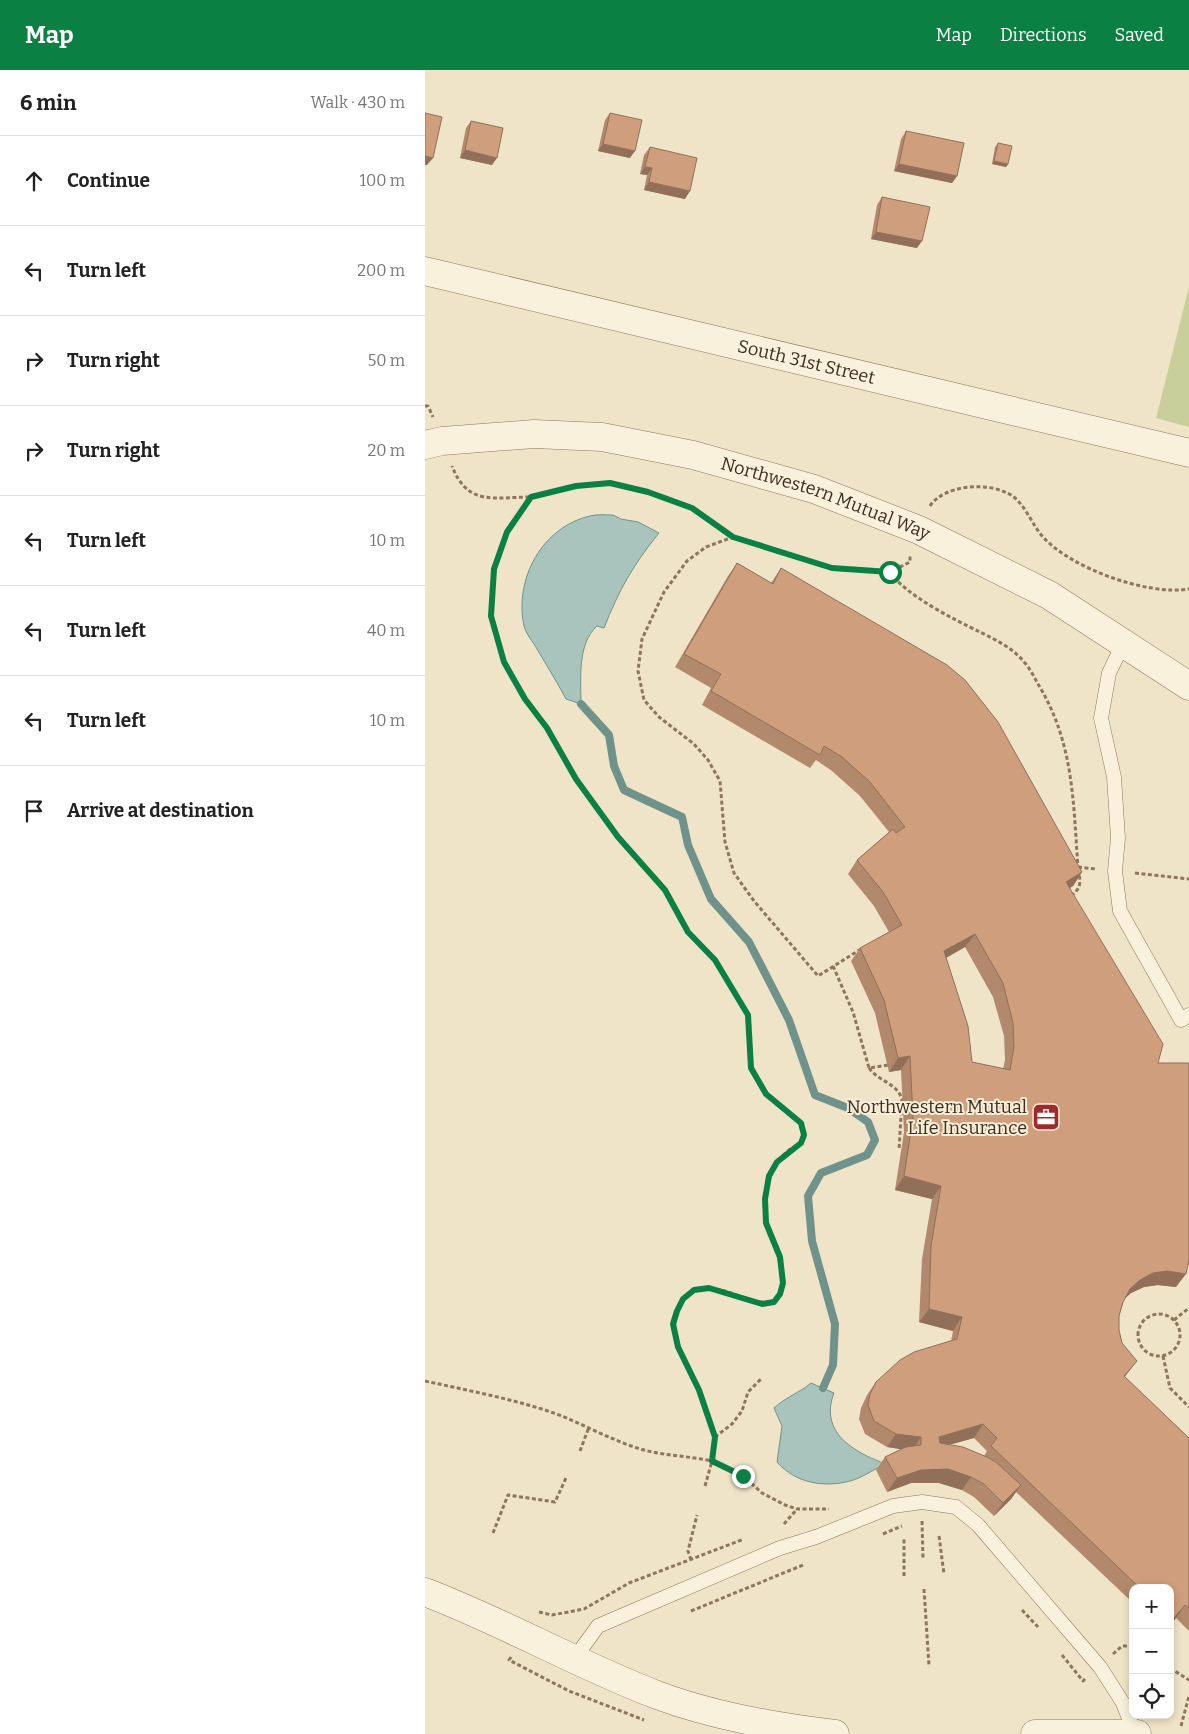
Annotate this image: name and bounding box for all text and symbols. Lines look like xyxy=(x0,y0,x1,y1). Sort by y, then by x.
text: Map xyxy=(25,21,74,49)
text: Map xyxy=(936,24,972,46)
text: Directions xyxy=(1000,24,1087,46)
text: Saved xyxy=(1115,24,1164,46)
text: 6 min xyxy=(20,90,76,116)
text: Walk · 430 m xyxy=(311,93,405,112)
icon: ahead xyxy=(20,167,48,195)
text: Continue xyxy=(67,169,150,192)
text: 100 m xyxy=(360,171,405,190)
icon: left xyxy=(20,257,48,285)
text: Turn left xyxy=(67,259,146,282)
text: 200 m xyxy=(357,261,405,280)
street label: South 31st Street xyxy=(735,335,878,389)
icon: right xyxy=(20,347,48,375)
text: Turn right xyxy=(67,349,160,372)
text: 50 m xyxy=(368,351,405,370)
icon: right xyxy=(20,437,48,465)
text: Turn right xyxy=(67,439,160,462)
text: 20 m xyxy=(368,441,405,460)
street label: Northwestern Mutual Way xyxy=(718,452,934,545)
icon: left xyxy=(20,527,48,555)
text: Turn left xyxy=(67,529,146,552)
text: 10 m xyxy=(370,531,405,550)
route start xyxy=(879,561,902,584)
icon: left xyxy=(20,617,48,645)
text: Turn left xyxy=(67,619,146,642)
text: 40 m xyxy=(367,621,405,640)
icon: left xyxy=(20,707,48,735)
text: Turn left xyxy=(67,709,146,732)
text: 10 m xyxy=(370,711,405,730)
icon: arrive xyxy=(20,797,48,825)
text: Arrive at destination xyxy=(67,799,254,822)
place label: Northwestern Mutual Life Insurance xyxy=(846,1096,1027,1139)
office icon: Northwestern Mutual Life Insurance xyxy=(1031,1102,1061,1132)
route end xyxy=(732,1465,755,1488)
map controls xyxy=(1129,1584,1174,1719)
button: + xyxy=(1129,1584,1174,1629)
button: − xyxy=(1129,1629,1174,1674)
button: locate xyxy=(1129,1674,1174,1719)

